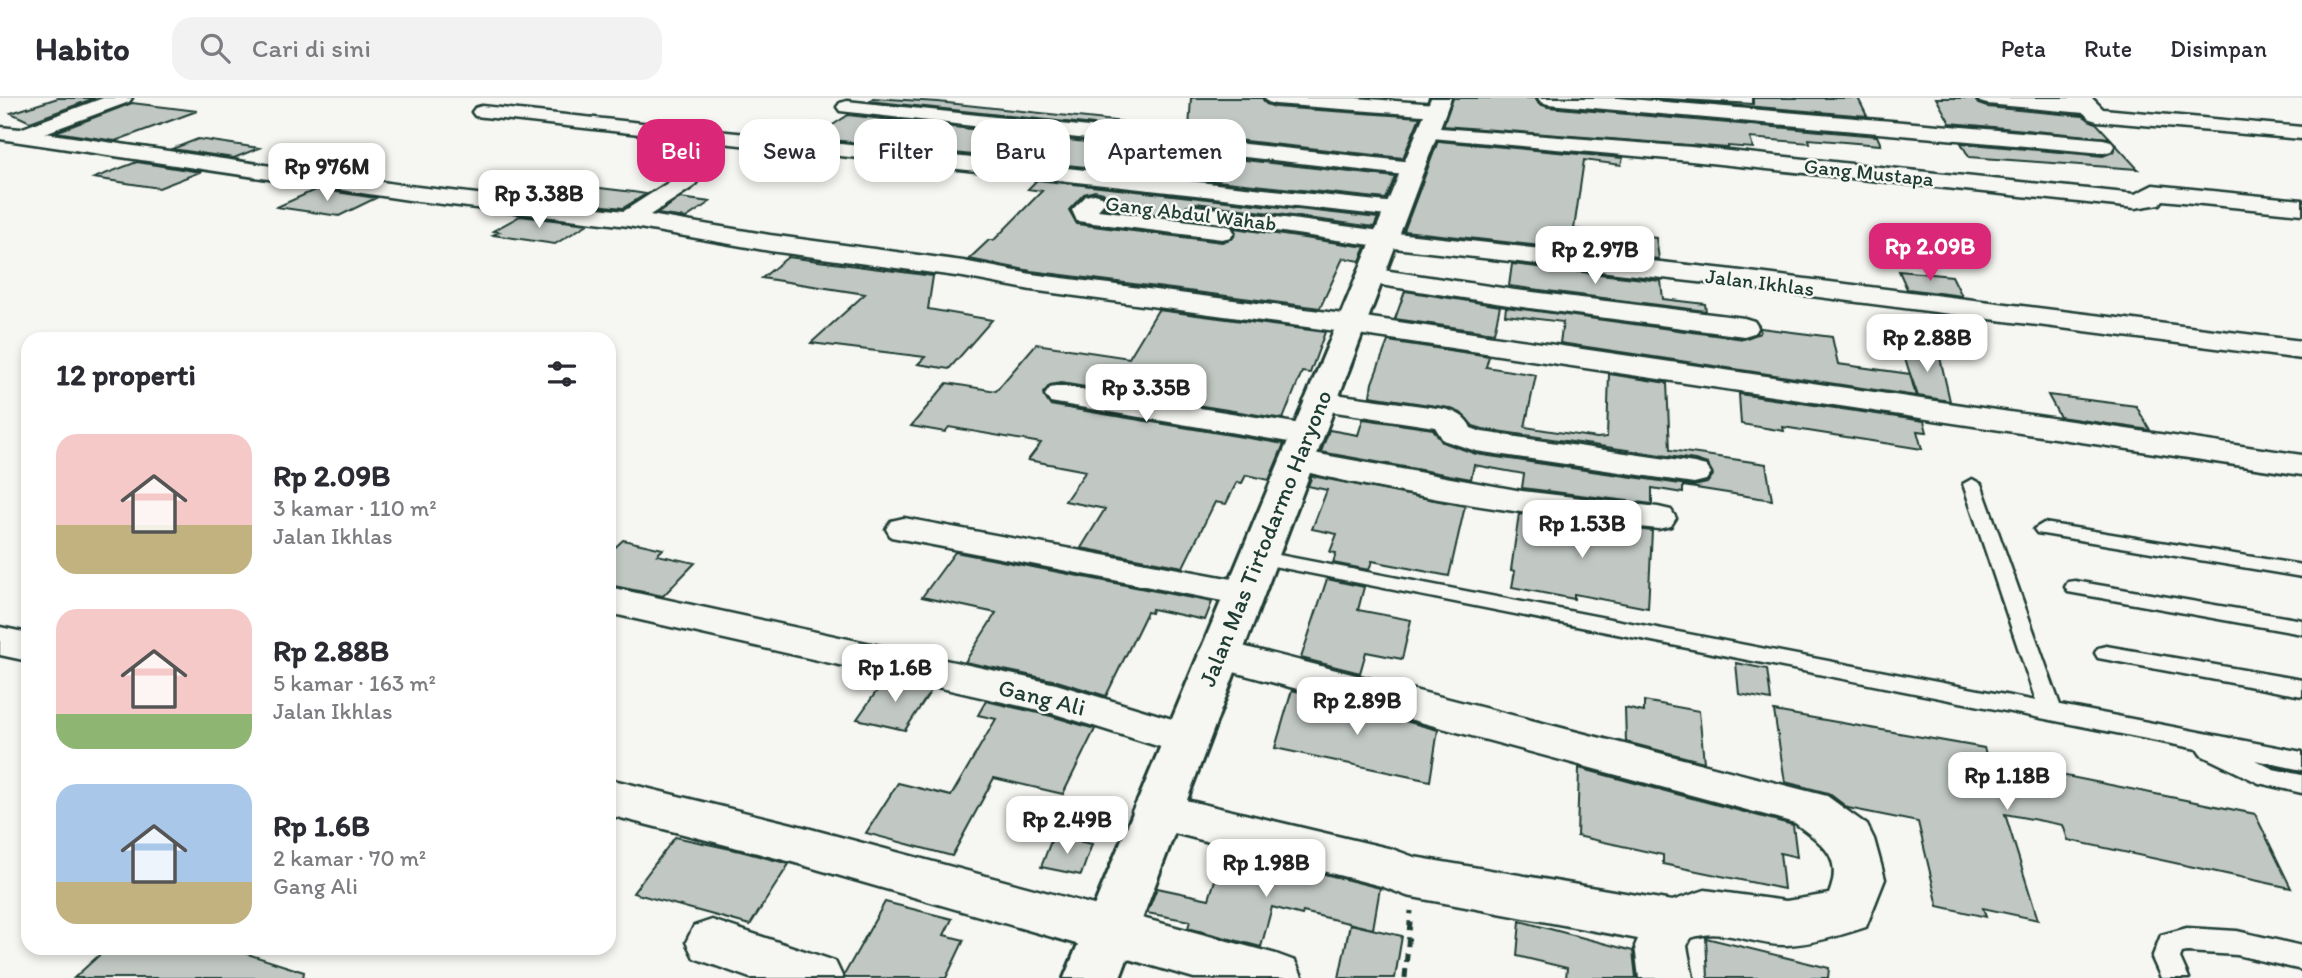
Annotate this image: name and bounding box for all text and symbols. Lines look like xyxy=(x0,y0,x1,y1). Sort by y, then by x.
search box xyxy=(172,17,662,80)
text: Habito xyxy=(35,29,130,68)
icon: search xyxy=(196,29,234,67)
text: Cari di sini xyxy=(252,32,371,64)
text: Peta xyxy=(2001,34,2046,63)
text: Rute xyxy=(2084,34,2132,63)
text: Disimpan xyxy=(2170,34,2267,63)
chip: Beli xyxy=(637,119,725,182)
chip: Sewa xyxy=(739,119,840,182)
chip: Filter xyxy=(854,119,957,182)
chip: Baru xyxy=(971,119,1070,182)
chip: Apartemen xyxy=(1084,119,1246,182)
pin: Rp 976M xyxy=(262,144,392,203)
text: Rp 976M xyxy=(284,152,370,180)
street label: Gang Mustapa xyxy=(1803,153,1935,191)
pin: Rp 3.38B xyxy=(467,170,611,230)
text: Rp 3.38B xyxy=(494,179,584,207)
street label: Gang Abdul Wahab xyxy=(1104,190,1278,236)
pin: Rp 2.09B xyxy=(1858,223,2002,283)
pin: Rp 2.97B xyxy=(1523,226,1667,286)
text: Rp 2.09B xyxy=(1885,232,1975,260)
text: Rp 2.97B xyxy=(1551,235,1639,263)
street label: Jalan Ikhlas xyxy=(1704,263,1816,301)
pin: Rp 2.88B xyxy=(1855,314,1999,374)
text: Rp 2.88B xyxy=(1882,323,1972,351)
icon: filters xyxy=(543,355,581,393)
text: 12 properti xyxy=(56,356,196,393)
pin: Rp 3.35B xyxy=(1074,364,1218,424)
text: Rp 3.35B xyxy=(1102,373,1190,401)
street label: Jalan Mas Tirtodarmo Haryono xyxy=(1192,385,1338,691)
text: Rp 2.09B xyxy=(273,457,390,494)
icon: home xyxy=(112,462,196,546)
text: 3 kamar · 110 m² xyxy=(273,494,437,522)
pin: Rp 1.53B xyxy=(1510,500,1654,560)
text: Rp 1.53B xyxy=(1538,509,1626,537)
text: Jalan Ikhlas xyxy=(273,522,393,550)
text: Rp 2.88B xyxy=(273,632,389,669)
icon: home xyxy=(112,637,196,721)
pin: Rp 1.6B xyxy=(830,644,960,704)
text: Rp 1.6B xyxy=(858,653,932,681)
text: 5 kamar · 163 m² xyxy=(273,669,436,697)
street label: Gang Ali xyxy=(996,672,1088,722)
pin: Rp 2.89B xyxy=(1285,678,1429,737)
text: Rp 2.89B xyxy=(1313,686,1401,714)
text: Jalan Ikhlas xyxy=(273,697,393,725)
pin: Rp 1.18B xyxy=(1935,752,2079,812)
text: Rp 1.18B xyxy=(1964,761,2050,789)
pin: Rp 2.49B xyxy=(995,796,1139,856)
text: Rp 2.49B xyxy=(1022,805,1112,833)
text: Rp 1.6B xyxy=(273,807,370,844)
icon: home xyxy=(112,812,196,896)
pin: Rp 1.98B xyxy=(1194,840,1338,899)
text: 2 kamar · 70 m² xyxy=(273,844,426,872)
text: Rp 1.98B xyxy=(1222,848,1310,876)
text: Gang Ali xyxy=(273,872,358,900)

